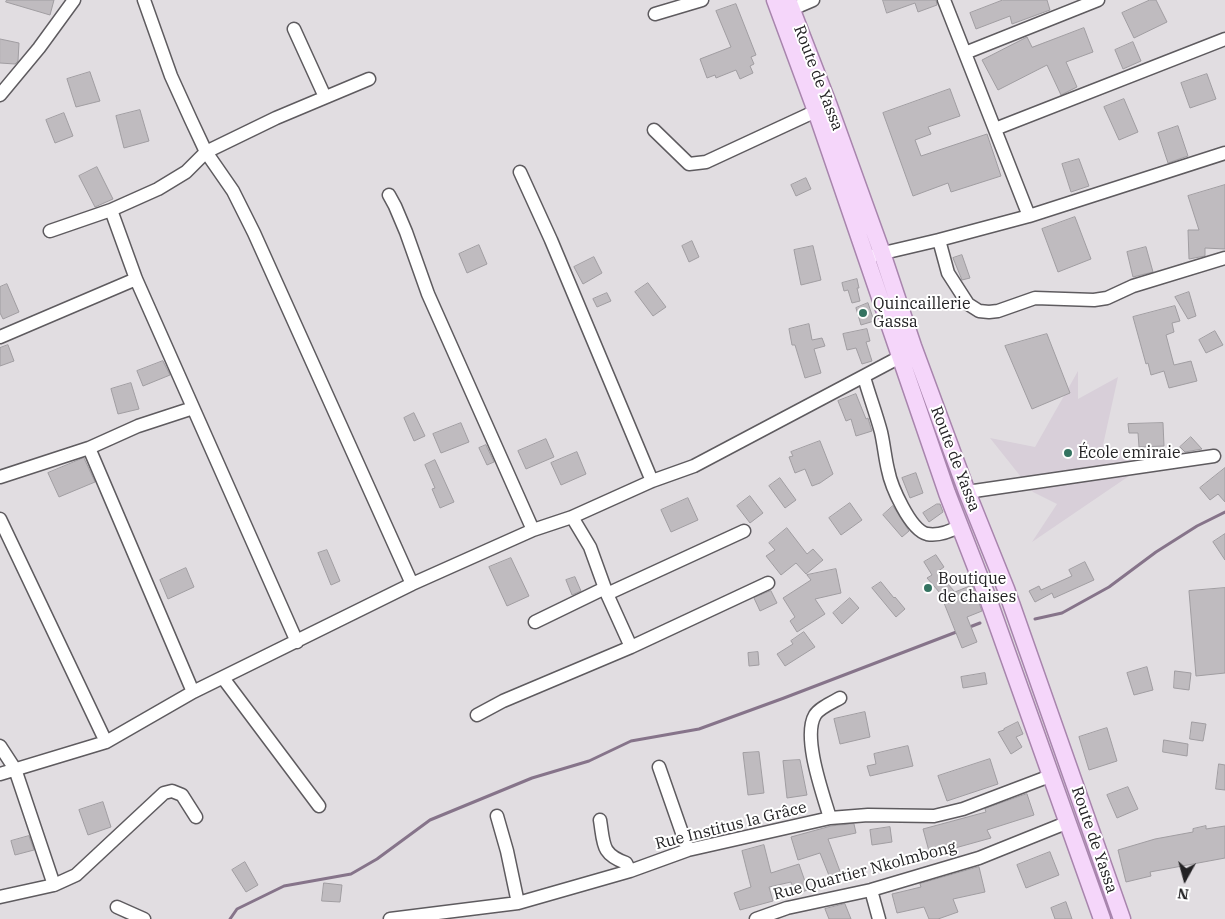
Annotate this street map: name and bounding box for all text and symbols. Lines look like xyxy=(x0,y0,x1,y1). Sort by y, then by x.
street label: Route de Yassa xyxy=(789,23,847,133)
place label: Quincaillerie Gassa xyxy=(873,294,970,332)
marker: Quincaillerie Gassa xyxy=(857,307,869,319)
street label: Route de Yassa xyxy=(926,404,984,514)
place label: École emiraie xyxy=(1078,443,1181,463)
marker: École emiraie xyxy=(1062,447,1074,459)
place label: Boutique de chaises xyxy=(938,569,1016,607)
marker: Boutique de chaises xyxy=(922,582,934,594)
street label: Route de Yassa xyxy=(1067,784,1121,896)
street label: Rue Institus la Grâce xyxy=(653,798,809,854)
street label: Rue Quartier Nkolmbong xyxy=(771,837,959,905)
north arrow xyxy=(1160,854,1210,904)
text: N xyxy=(1177,884,1190,903)

